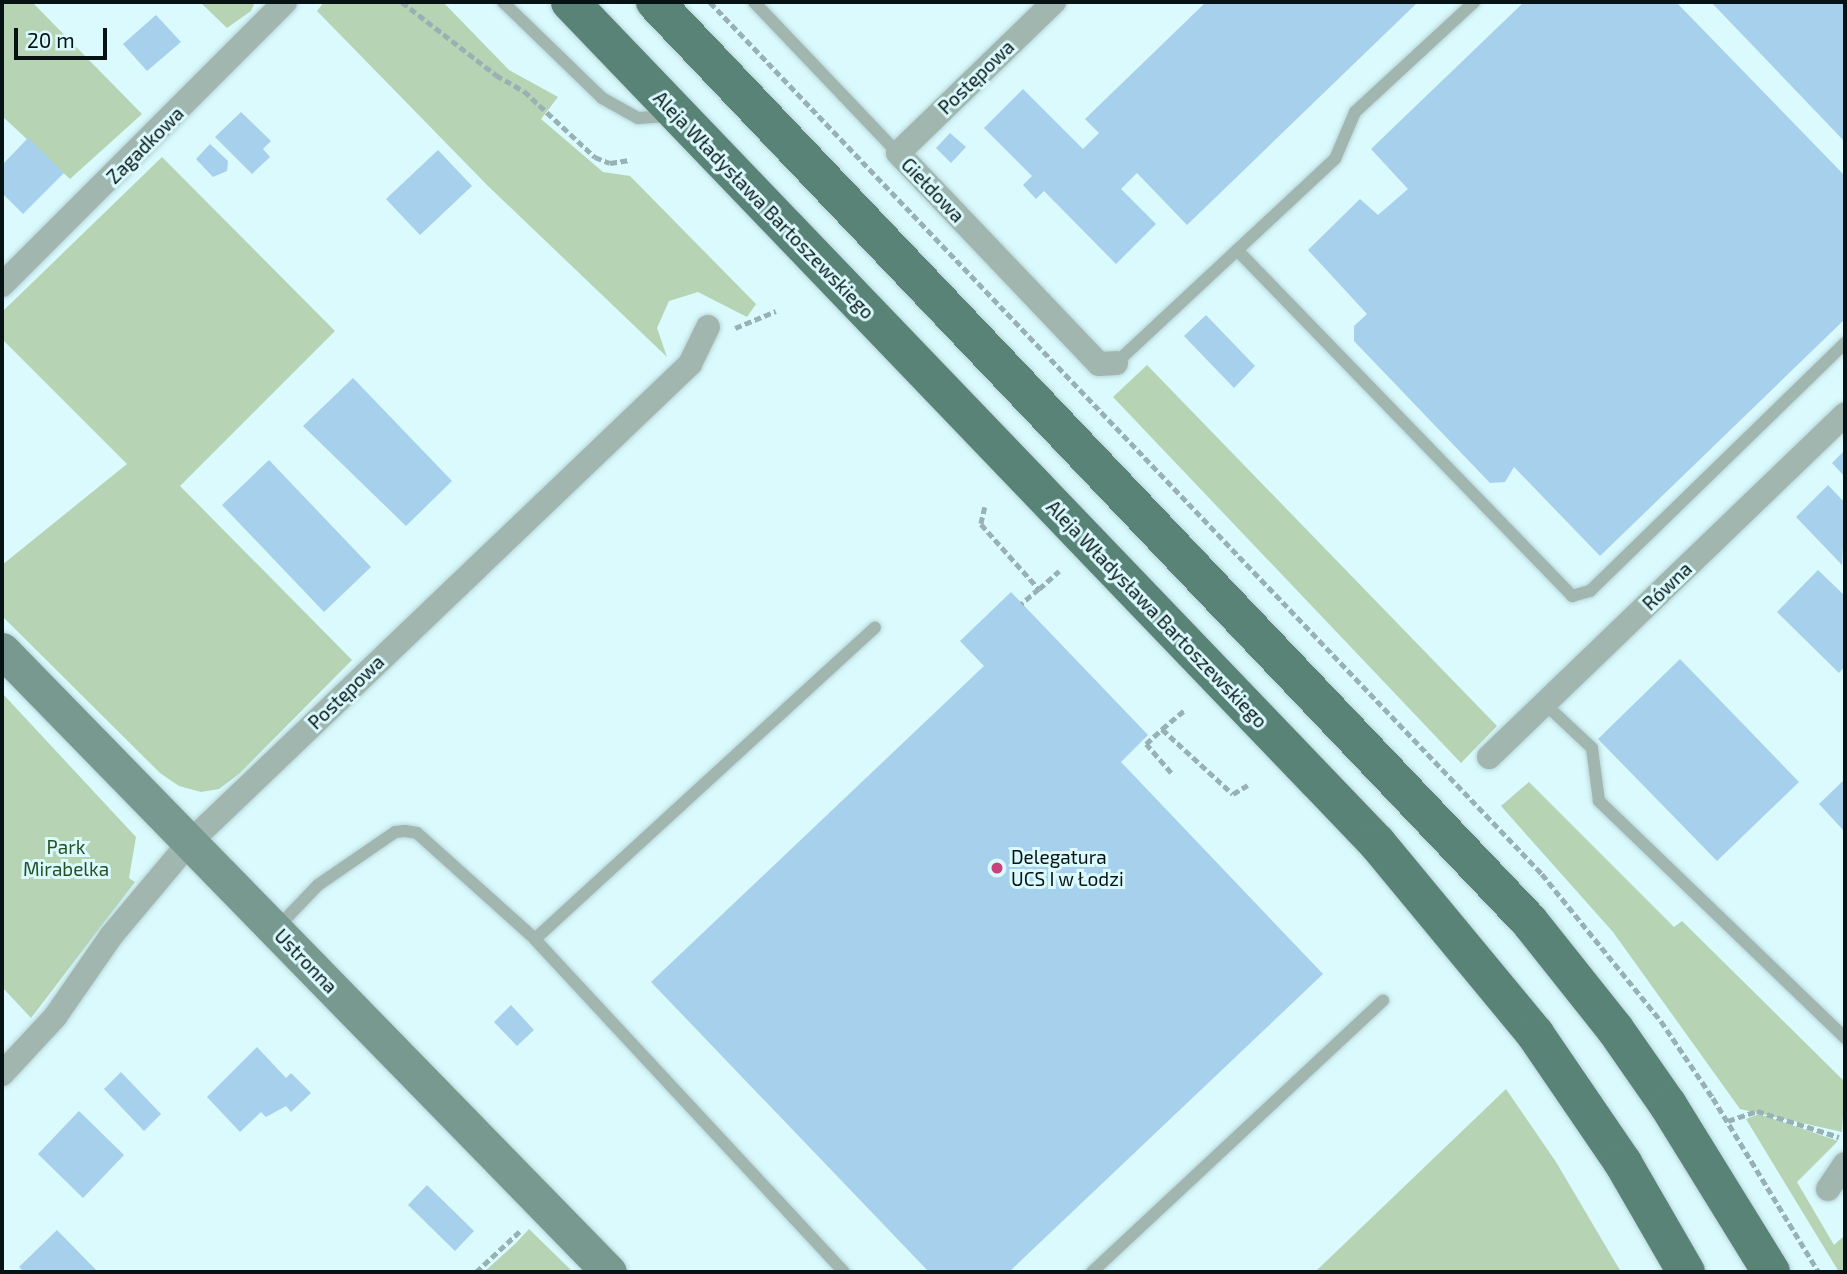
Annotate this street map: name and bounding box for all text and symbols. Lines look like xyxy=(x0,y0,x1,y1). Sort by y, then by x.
scale bar xyxy=(18,14,110,58)
text: 20 m xyxy=(27,27,75,52)
street label: Postępowa xyxy=(933,35,1019,119)
street label: Aleja Władysława Bartoszewskiego xyxy=(649,86,879,324)
street label: Zagadkowa xyxy=(102,102,188,188)
street label: Giełdowa xyxy=(897,153,969,227)
street label: Aleja Władysława Bartoszewskiego xyxy=(1042,495,1272,733)
street label: Równa xyxy=(1638,557,1696,615)
street label: Postępowa xyxy=(303,650,389,734)
park label: Park Mirabelka xyxy=(23,836,109,880)
place label: Delegatura UCS I w Łodzi xyxy=(1011,846,1124,890)
marker: Delegatura UCS I w Łodzi xyxy=(989,860,1005,876)
street label: Ustronna xyxy=(270,924,342,998)

